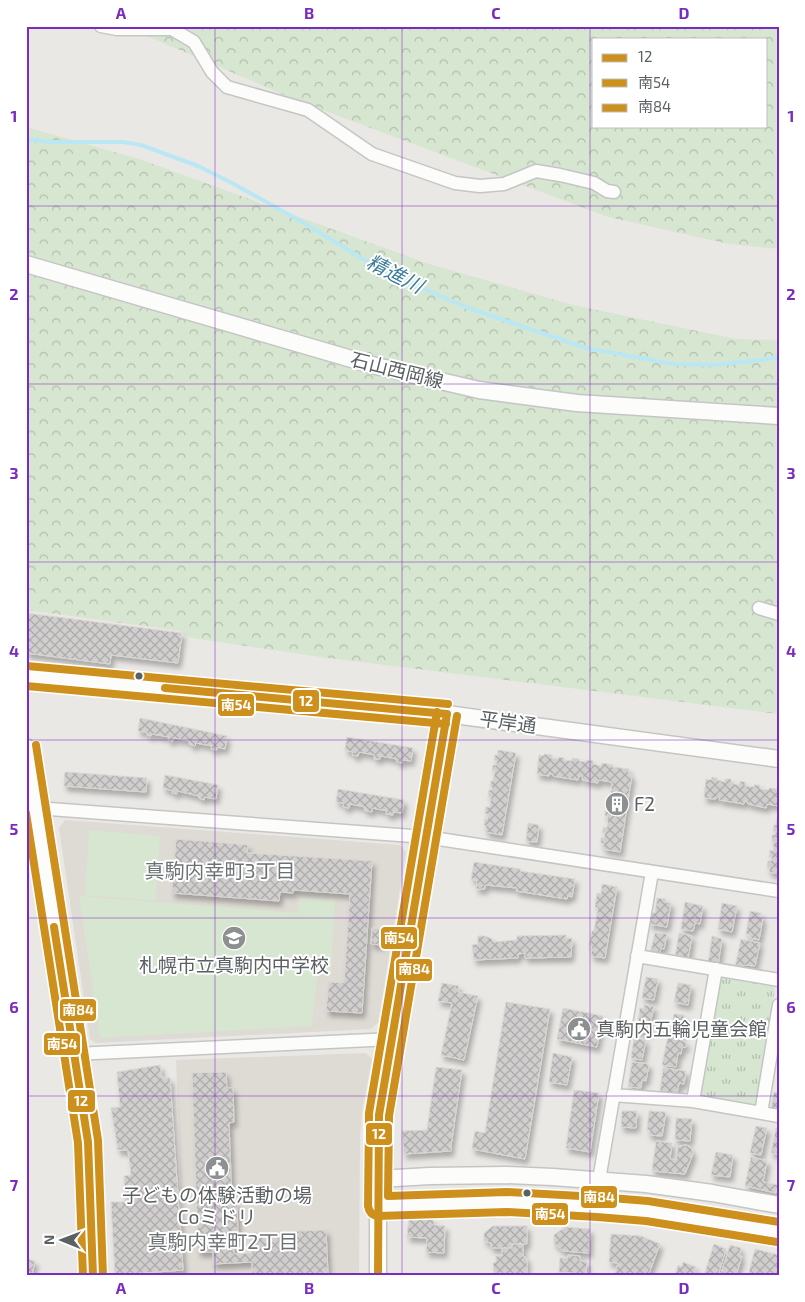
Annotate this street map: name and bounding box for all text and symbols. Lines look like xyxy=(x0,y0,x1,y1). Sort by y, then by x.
text: A xyxy=(116,3,127,22)
text: B xyxy=(304,3,314,22)
text: C xyxy=(491,3,501,22)
text: D xyxy=(679,3,690,22)
legend xyxy=(592,38,768,128)
text: 12 xyxy=(638,47,652,65)
text: 南54 xyxy=(638,73,670,91)
text: 南84 xyxy=(638,97,671,115)
text: 1 xyxy=(11,106,17,125)
text: 1 xyxy=(788,106,794,125)
water label: 精進川 xyxy=(363,249,429,298)
text: 2 xyxy=(9,284,19,303)
text: 2 xyxy=(786,284,796,303)
street label: 石山西岡線 xyxy=(348,347,446,392)
text: 3 xyxy=(9,463,19,482)
text: 3 xyxy=(786,463,796,482)
text: 4 xyxy=(9,641,19,660)
text: 4 xyxy=(786,641,796,660)
unlabelled marker xyxy=(134,671,144,681)
line badge: 12 xyxy=(292,689,320,713)
text: 12 xyxy=(299,692,313,709)
line badge: 南54 xyxy=(217,693,255,717)
text: 南54 xyxy=(221,696,251,713)
street label: 平岸通 xyxy=(478,706,538,737)
building icon: F2 xyxy=(604,791,630,817)
place label: F2 xyxy=(634,792,655,815)
text: 5 xyxy=(10,819,19,838)
text: 5 xyxy=(787,819,796,838)
district label: 真駒内幸町3丁目 xyxy=(144,858,296,882)
school or university icon: 札幌市立真駒内中学校 xyxy=(221,925,247,951)
line badge: 南54 xyxy=(380,926,418,950)
text: 南54 xyxy=(384,929,414,946)
place label: 札幌市立真駒内中学校 xyxy=(139,953,329,976)
line badge: 南84 xyxy=(395,958,433,982)
text: 南84 xyxy=(398,960,430,977)
text: 6 xyxy=(9,997,19,1016)
text: 6 xyxy=(786,997,796,1016)
line badge: 南84 xyxy=(59,998,97,1022)
text: 南84 xyxy=(62,1001,94,1018)
public building icon: 真駒内五輪児童会館 xyxy=(566,1016,592,1042)
place label: 真駒内五輪児童会館 xyxy=(596,1017,767,1040)
line badge: 南54 xyxy=(43,1032,81,1056)
text: 南54 xyxy=(47,1035,77,1052)
line badge: 12 xyxy=(67,1089,96,1113)
text: 12 xyxy=(74,1092,88,1109)
line badge: 12 xyxy=(365,1122,393,1146)
text: 12 xyxy=(372,1125,386,1142)
public building icon: 子どもの体験活動の場 Coミドリ xyxy=(204,1155,230,1181)
text: 7 xyxy=(10,1175,19,1194)
text: 7 xyxy=(787,1175,796,1194)
place label: 子どもの体験活動の場 Coミドリ xyxy=(122,1183,312,1228)
line badge: 南84 xyxy=(580,1185,618,1209)
unlabelled marker xyxy=(522,1188,532,1198)
text: 南84 xyxy=(583,1188,615,1205)
line badge: 南54 xyxy=(531,1202,569,1226)
text: 南54 xyxy=(535,1205,565,1222)
north arrow xyxy=(38,1214,88,1264)
district label: 真駒内幸町2丁目 xyxy=(147,1229,299,1253)
text: N xyxy=(40,1235,57,1245)
text: A xyxy=(116,1278,127,1297)
text: B xyxy=(304,1278,314,1297)
text: C xyxy=(491,1278,501,1297)
text: D xyxy=(679,1278,690,1297)

